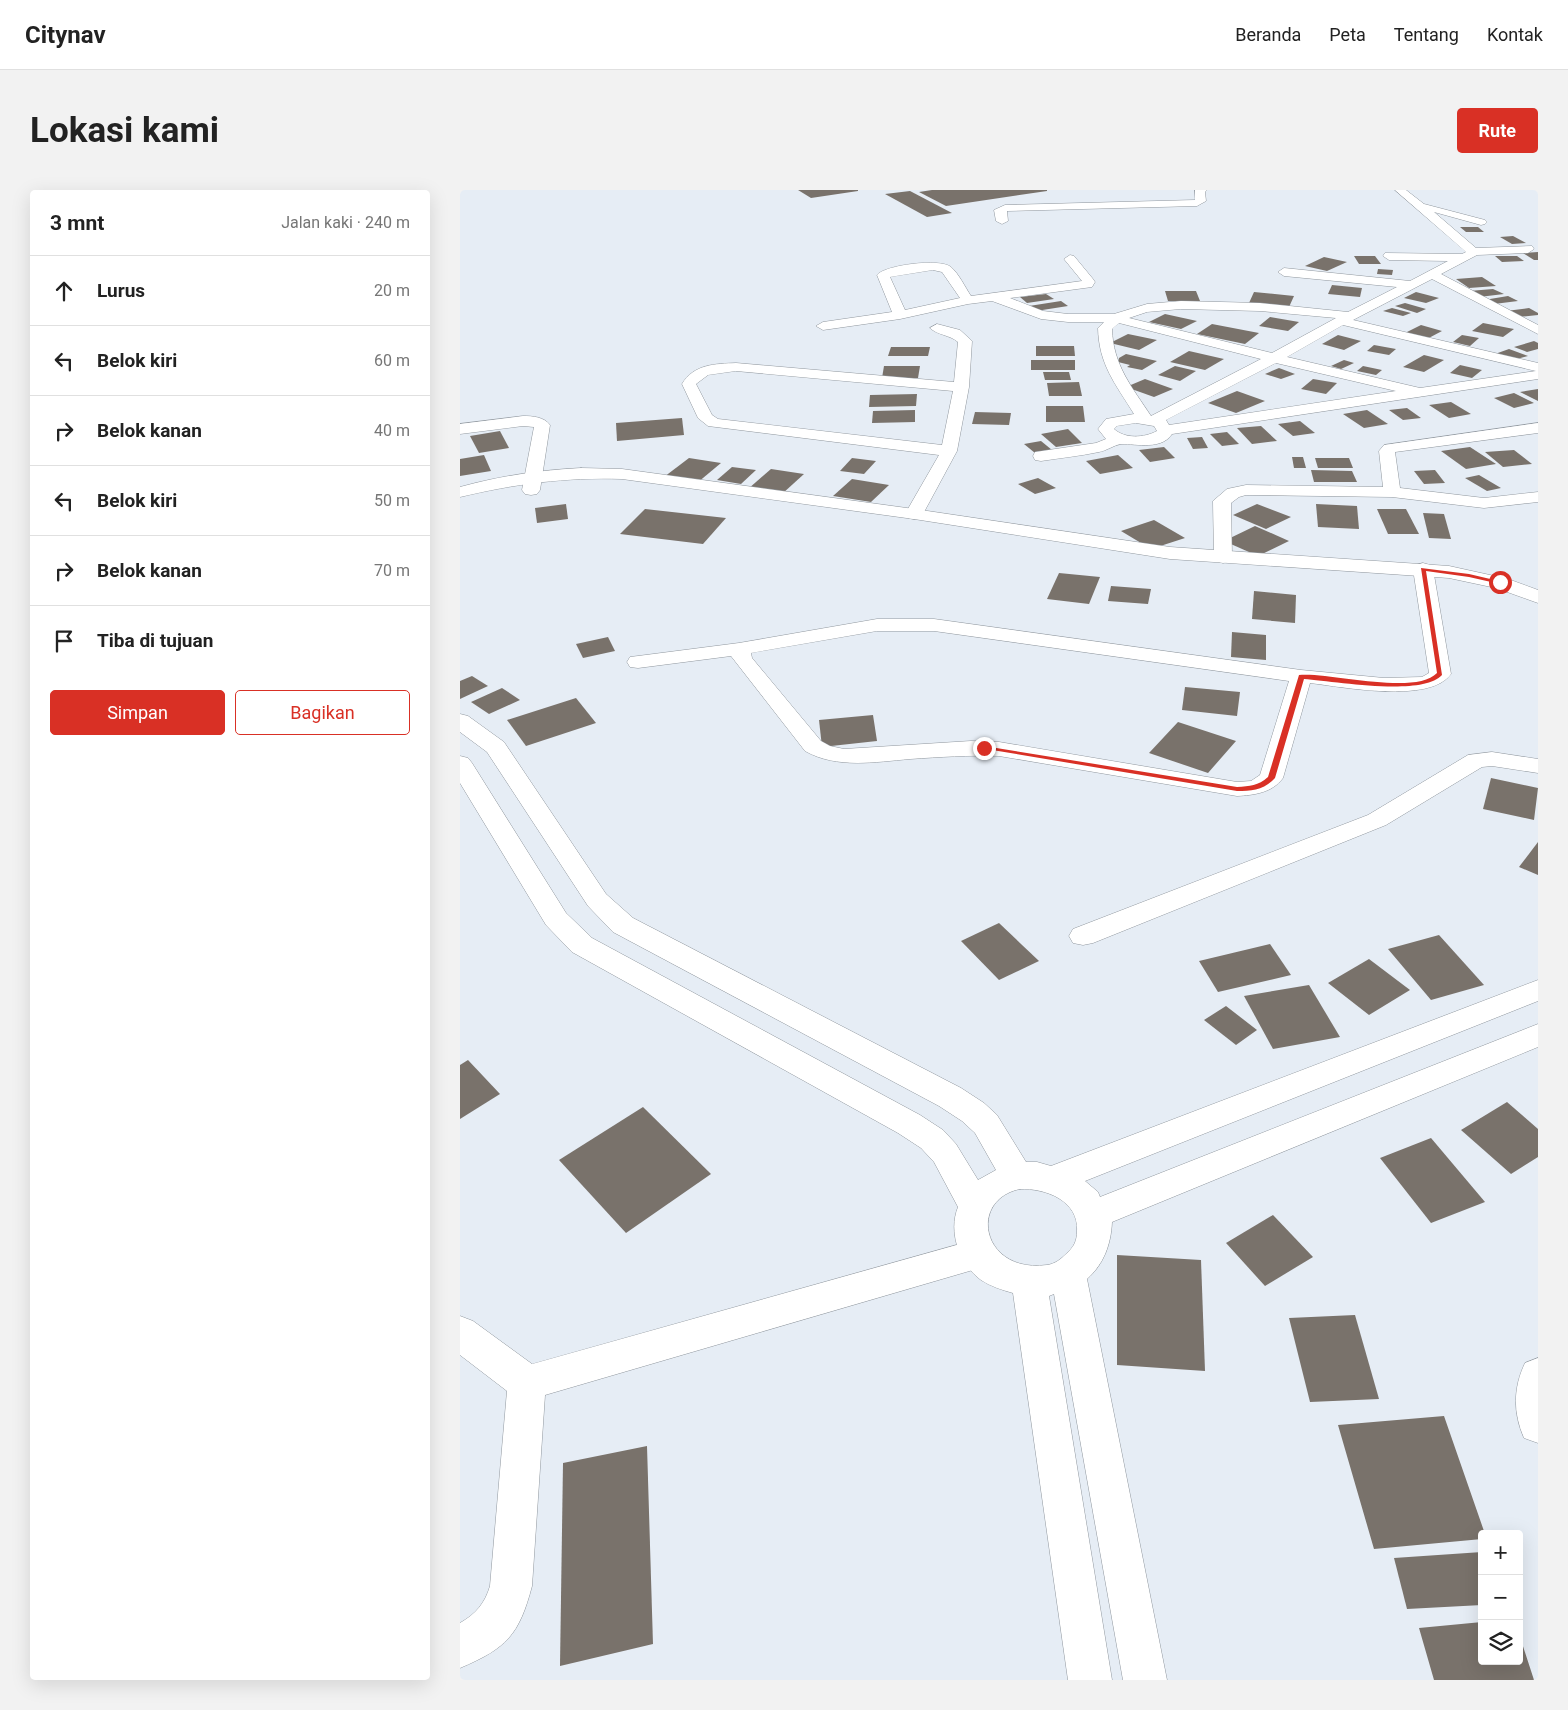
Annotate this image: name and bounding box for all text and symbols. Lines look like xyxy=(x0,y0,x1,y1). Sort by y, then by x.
text: Citynav xyxy=(25,21,106,49)
text: Beranda xyxy=(1235,24,1301,45)
text: Peta xyxy=(1329,24,1366,45)
text: Tentang xyxy=(1394,24,1459,45)
text: Kontak xyxy=(1487,24,1543,45)
button: Rute xyxy=(1457,108,1538,153)
text: Lokasi kami xyxy=(30,110,219,151)
text: 3 mnt xyxy=(50,211,104,235)
text: Jalan kaki · 240 m xyxy=(281,213,410,232)
icon: ahead xyxy=(50,277,78,305)
text: Lurus xyxy=(97,279,145,302)
text: 20 m xyxy=(374,281,410,300)
icon: left xyxy=(50,347,78,375)
text: Belok kiri xyxy=(97,349,177,372)
text: 60 m xyxy=(374,351,410,370)
icon: right xyxy=(50,417,78,445)
text: Belok kanan xyxy=(97,419,202,442)
text: 40 m xyxy=(374,421,410,440)
icon: left xyxy=(50,487,78,515)
text: Belok kiri xyxy=(97,489,177,512)
text: 50 m xyxy=(374,491,410,510)
icon: right xyxy=(50,557,78,585)
text: Belok kanan xyxy=(97,559,202,582)
text: 70 m xyxy=(374,561,410,580)
route start xyxy=(1489,571,1512,594)
icon: arrive xyxy=(50,627,78,655)
text: Tiba di tujuan xyxy=(97,629,213,652)
button: Simpan xyxy=(50,690,225,735)
button: Bagikan xyxy=(235,690,410,735)
route end xyxy=(973,737,996,760)
map controls xyxy=(1478,1530,1523,1665)
button: + xyxy=(1478,1530,1523,1575)
button: − xyxy=(1478,1575,1523,1620)
button: layers xyxy=(1478,1620,1523,1665)

